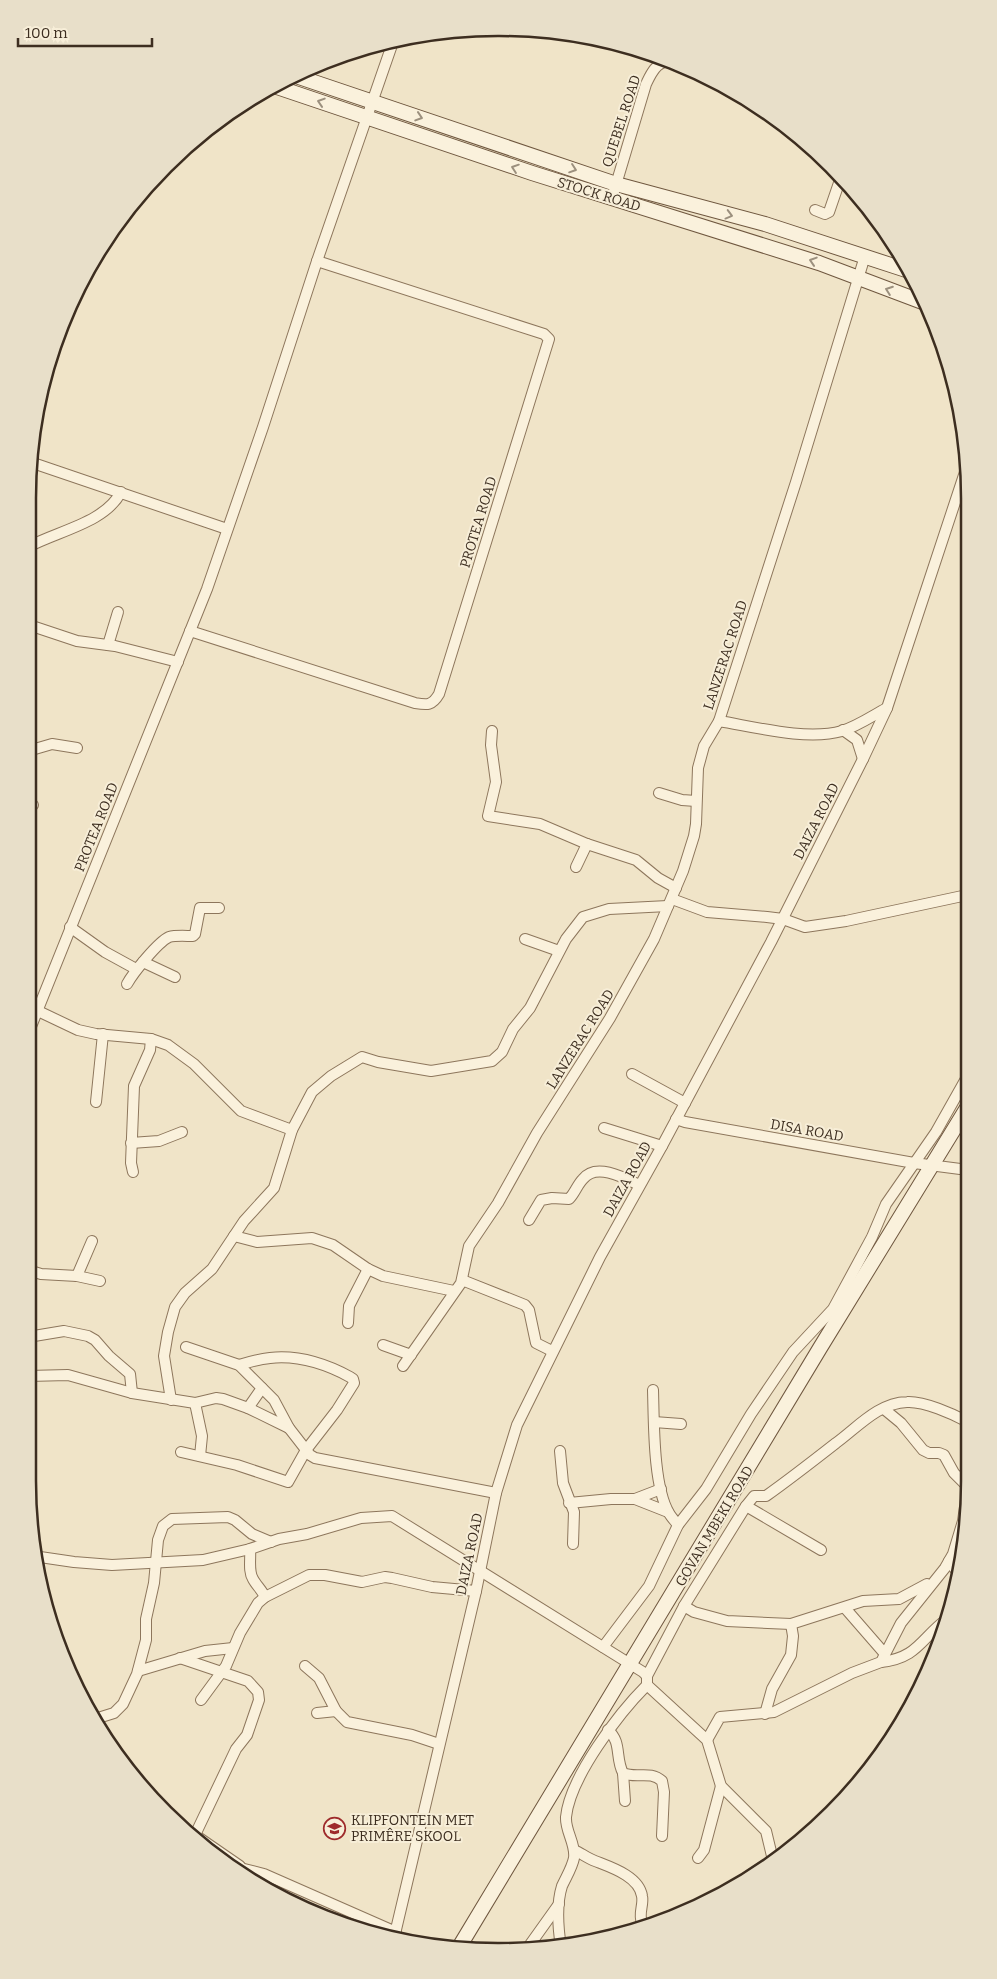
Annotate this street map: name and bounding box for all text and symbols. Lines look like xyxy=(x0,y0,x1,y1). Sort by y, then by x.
scale bar xyxy=(18,15,151,47)
text: 100 m xyxy=(25,24,68,42)
street label: QUEBEL ROAD xyxy=(599,73,644,169)
one-way arrow xyxy=(317,97,326,107)
one-way arrow xyxy=(414,112,423,122)
one-way arrow xyxy=(512,163,520,173)
one-way arrow xyxy=(568,163,577,173)
street label: STOCK ROAD xyxy=(555,174,643,215)
one-way arrow xyxy=(724,209,733,219)
one-way arrow xyxy=(809,257,818,267)
one-way arrow xyxy=(885,286,893,296)
street label: PROTEA ROAD xyxy=(457,474,500,570)
street label: LANZERAC ROAD xyxy=(700,598,751,712)
street label: PROTEA ROAD xyxy=(71,780,122,874)
street label: DAIZA ROAD xyxy=(790,780,843,862)
street label: LANZERAC ROAD xyxy=(543,986,618,1092)
street label: DISA ROAD xyxy=(769,1116,845,1145)
street label: DAIZA ROAD xyxy=(600,1139,655,1220)
street label: GOVAN MBEKI ROAD xyxy=(672,1463,757,1590)
street label: DAIZA ROAD xyxy=(452,1511,486,1597)
place label: KLIPFONTEIN MET PRIMÊRE SKOOL xyxy=(351,1812,474,1845)
school or university icon: KLIPFONTEIN MET PRIMÊRE SKOOL xyxy=(323,1816,347,1840)

